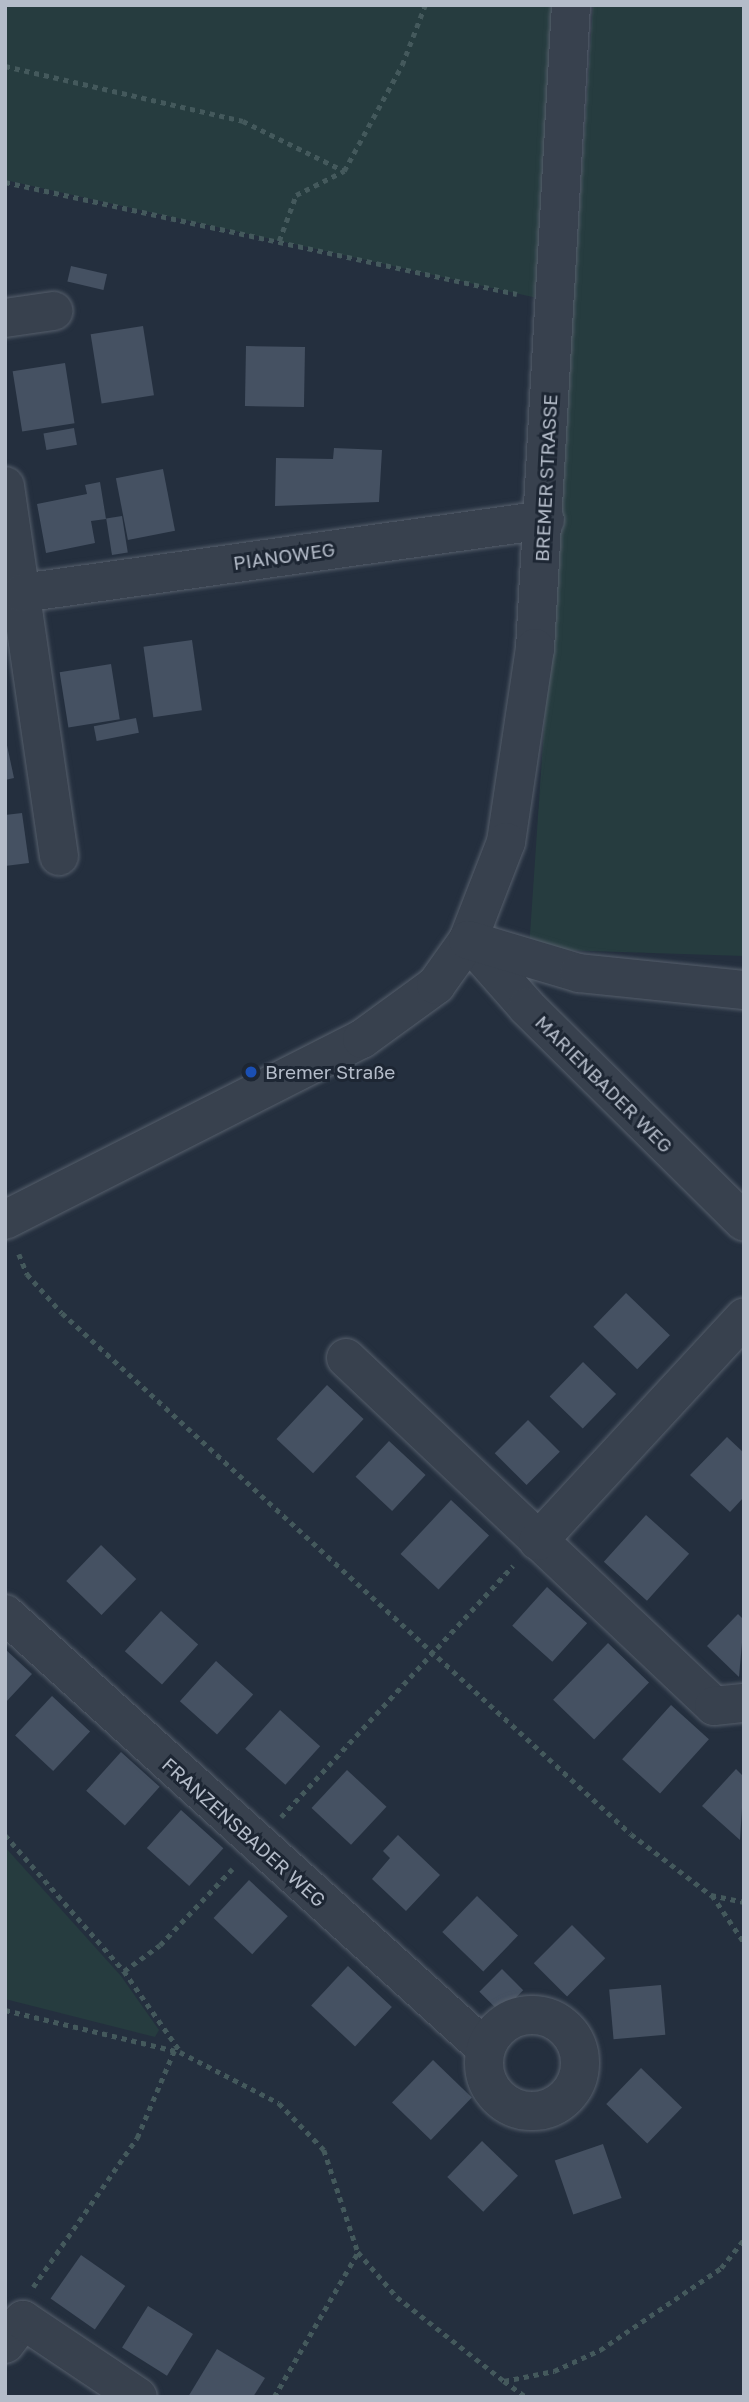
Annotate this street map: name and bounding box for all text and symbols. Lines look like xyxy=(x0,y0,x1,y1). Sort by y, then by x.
street label: BREMER STRASSE xyxy=(530,394,562,562)
street label: PIANOWEG xyxy=(232,538,336,574)
street label: MARIENBADER WEG xyxy=(531,1011,677,1157)
place label: Bremer Straße xyxy=(265,1061,395,1083)
marker: Bremer Straße xyxy=(243,1064,259,1080)
street label: FRANZENSBADER WEG xyxy=(158,1753,330,1911)

